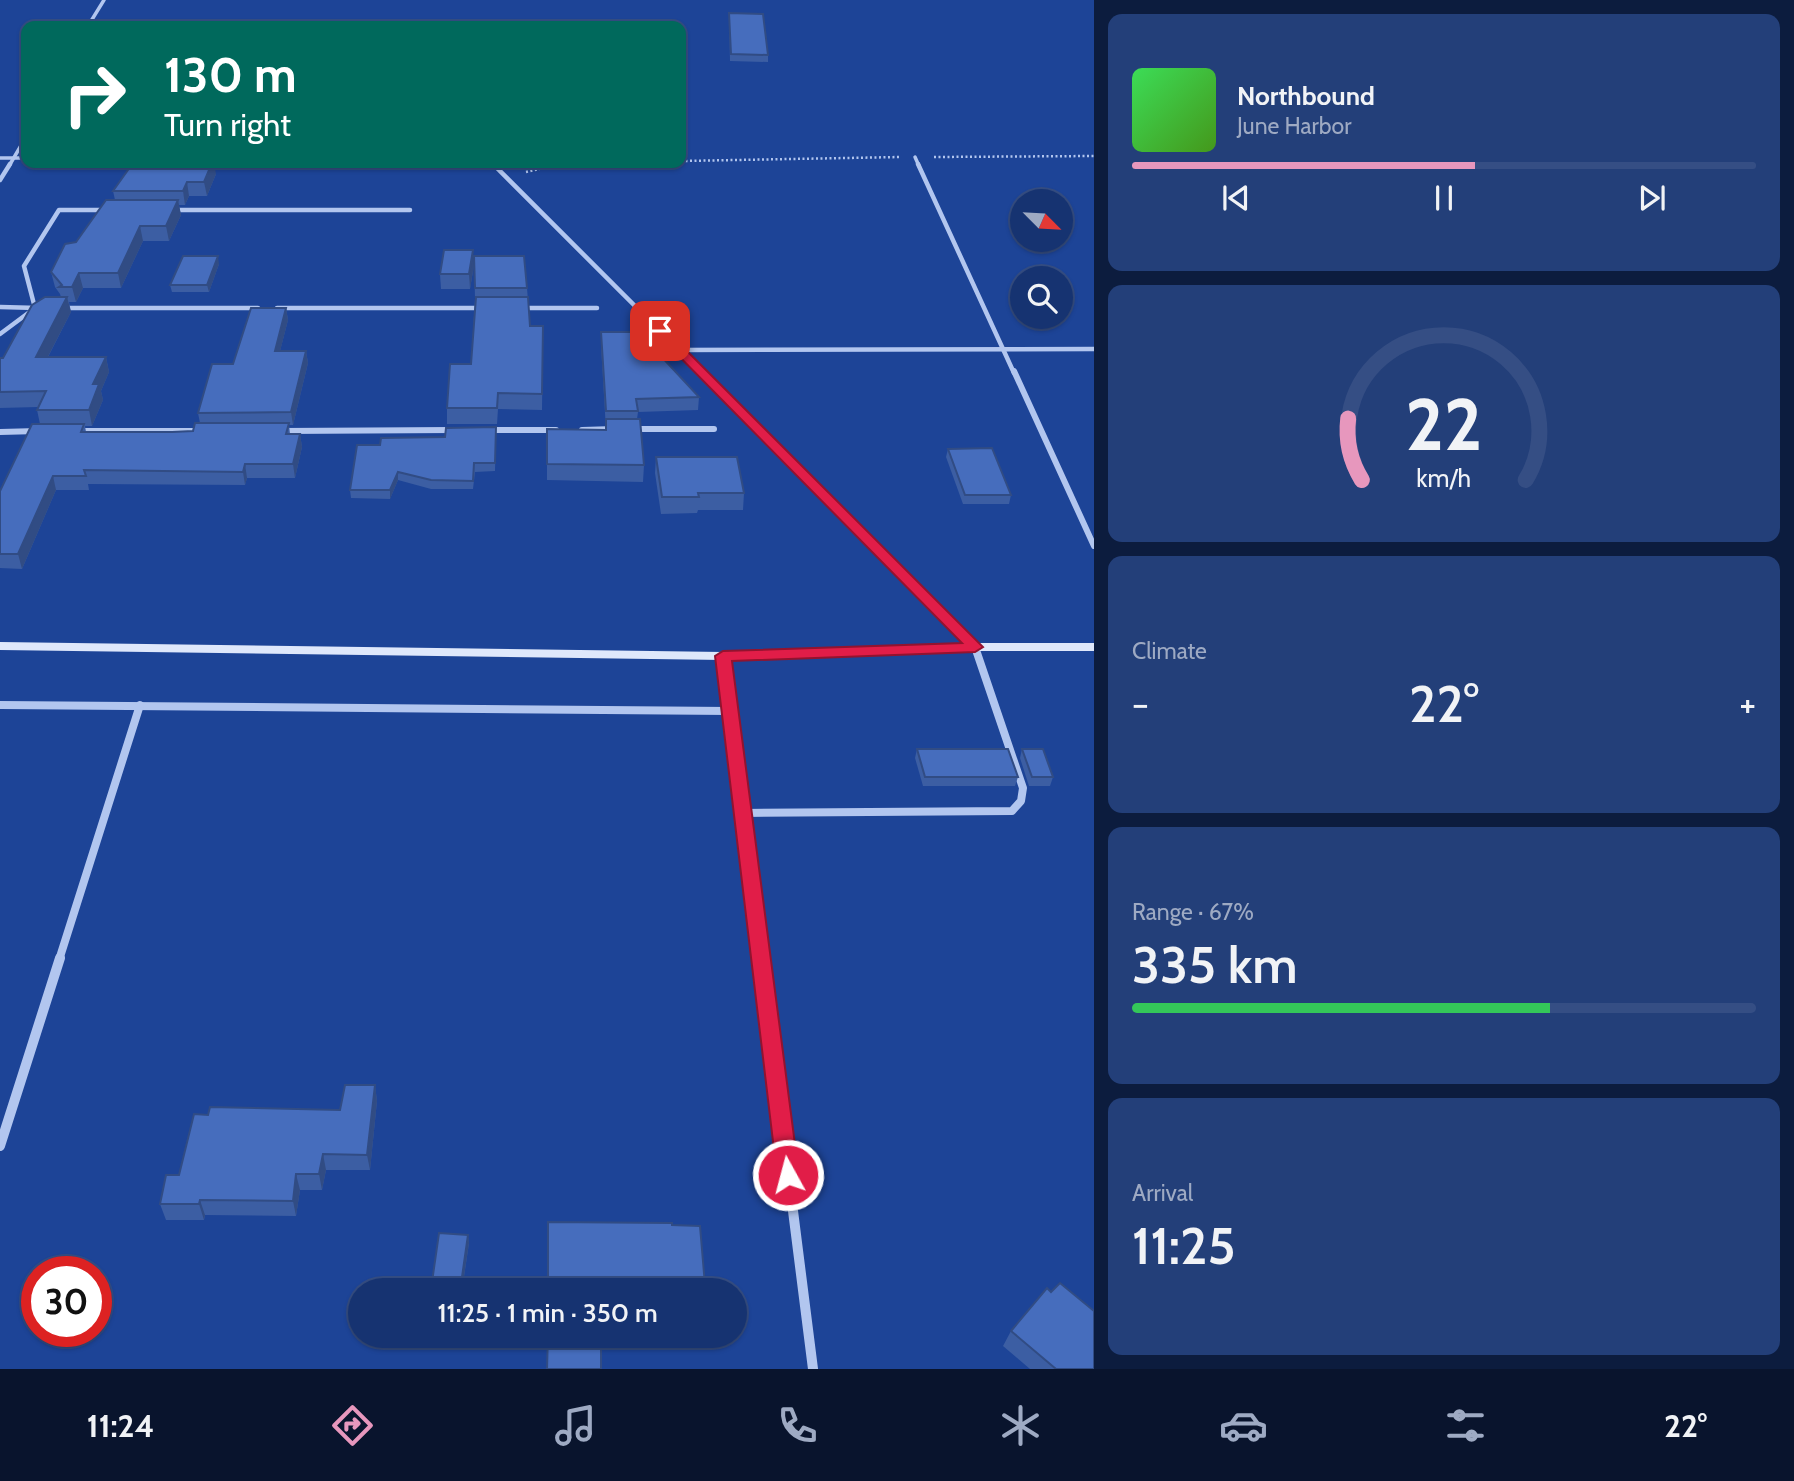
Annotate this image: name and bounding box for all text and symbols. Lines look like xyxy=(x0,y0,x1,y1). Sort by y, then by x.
text: 130 m xyxy=(164,45,297,104)
icon: right xyxy=(49,49,140,140)
text: Northbound xyxy=(1237,80,1375,112)
text: Turn right xyxy=(164,105,291,144)
text: June Harbor xyxy=(1237,112,1351,140)
icon: previous xyxy=(1217,179,1255,217)
icon: pause xyxy=(1425,179,1463,217)
icon: next xyxy=(1633,179,1671,217)
north arrow xyxy=(1010,189,1073,252)
map controls xyxy=(1010,189,1073,329)
button: search xyxy=(1010,266,1073,329)
pin xyxy=(630,301,690,361)
icon: arrive xyxy=(641,312,679,350)
text: 22 xyxy=(1405,380,1483,468)
text: km/h xyxy=(1417,462,1471,492)
text: Climate xyxy=(1132,637,1207,665)
text: 22° xyxy=(1409,672,1479,735)
text: − xyxy=(1132,680,1149,727)
text: + xyxy=(1739,680,1756,727)
text: Range · 67% xyxy=(1132,898,1254,926)
text: 335 km xyxy=(1132,933,1298,996)
position arrow xyxy=(751,1138,825,1212)
text: Arrival xyxy=(1132,1179,1193,1207)
text: 11:25 xyxy=(1132,1214,1235,1277)
speed limit sign: 30 xyxy=(21,1256,112,1347)
text: 11:25 · 1 min · 350 m xyxy=(437,1297,658,1329)
icon: directions xyxy=(328,1401,377,1450)
icon: music xyxy=(551,1401,600,1450)
icon: phone xyxy=(773,1401,822,1450)
icon: climate xyxy=(996,1401,1045,1450)
icon: car xyxy=(1219,1401,1268,1450)
icon: filters xyxy=(1441,1401,1490,1450)
text: 11:24 xyxy=(87,1406,154,1445)
text: 22° xyxy=(1664,1406,1707,1445)

